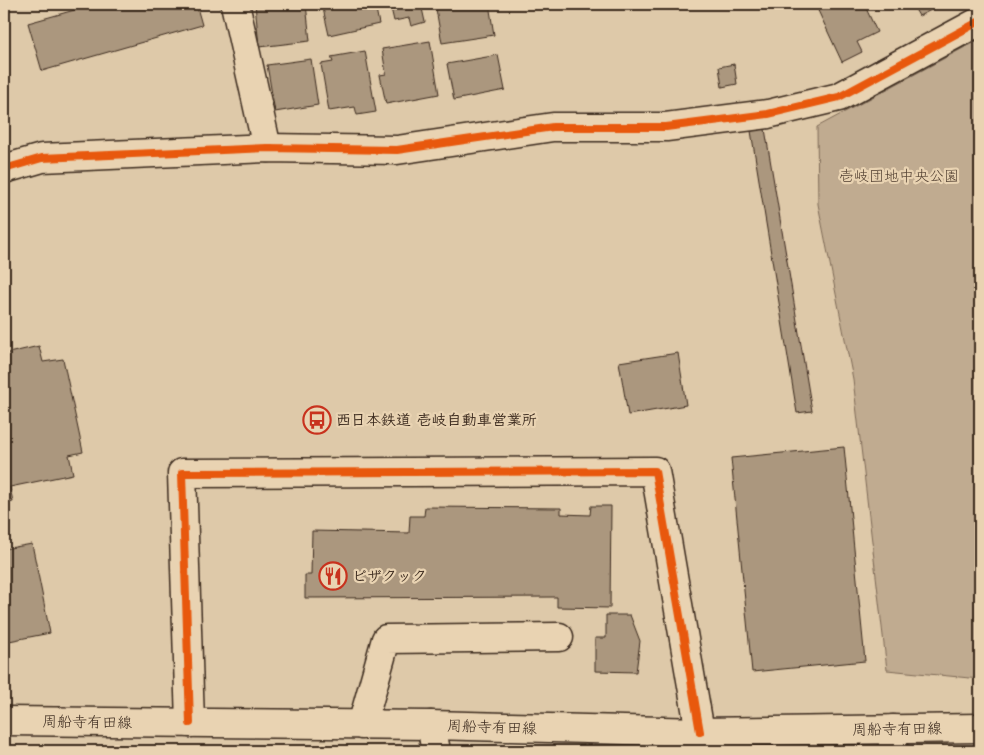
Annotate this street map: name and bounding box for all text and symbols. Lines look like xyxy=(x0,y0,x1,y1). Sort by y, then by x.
park label: 壱岐団地中央公園 xyxy=(839,165,959,189)
bus stop icon: 西日本鉄道 壱岐自動車営業所 xyxy=(302,405,332,435)
place label: 西日本鉄道 壱岐自動車営業所 xyxy=(336,409,537,433)
restaurant icon: ピザクック xyxy=(318,561,348,591)
place label: ピザクック xyxy=(352,565,427,589)
street label: 周船寺有田線 xyxy=(42,710,132,736)
street label: 周船寺有田線 xyxy=(447,714,537,742)
street label: 周船寺有田線 xyxy=(852,717,942,743)

